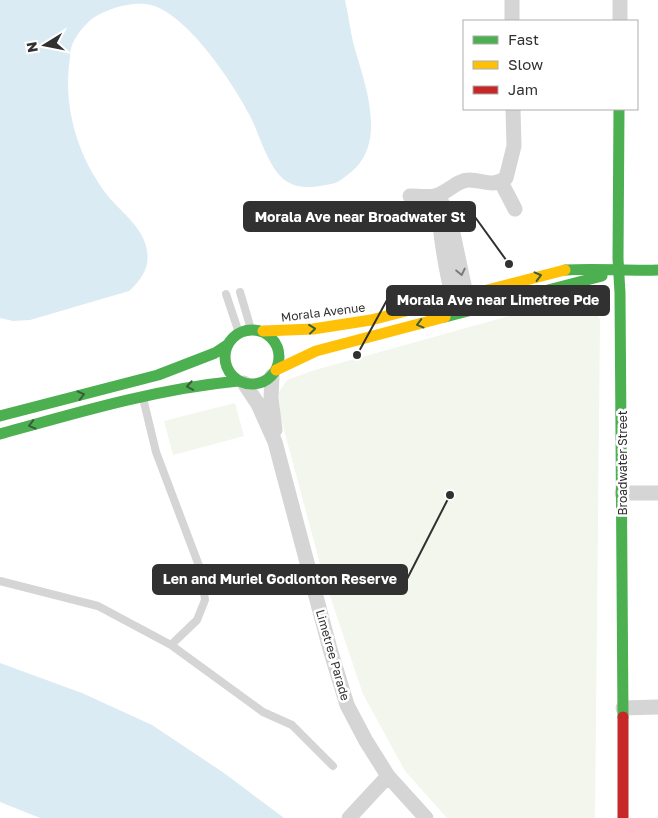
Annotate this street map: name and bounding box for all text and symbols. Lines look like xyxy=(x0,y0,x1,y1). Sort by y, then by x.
north arrow xyxy=(20,20,70,70)
legend xyxy=(463,20,638,110)
text: Fast xyxy=(508,30,539,48)
text: N xyxy=(22,41,41,54)
text: Slow xyxy=(508,55,543,73)
text: Jam xyxy=(508,80,538,98)
callout: Morala Ave near Broadwater St xyxy=(244,202,475,231)
text: Morala Ave near Broadwater St xyxy=(255,208,466,225)
one-way arrow xyxy=(455,267,466,276)
one-way arrow xyxy=(533,272,541,282)
callout: Morala Ave near Limetree Pde xyxy=(387,286,609,315)
text: Morala Ave near Limetree Pde xyxy=(397,291,599,308)
street label: Morala Avenue xyxy=(280,299,366,325)
one-way arrow xyxy=(416,318,425,329)
one-way arrow xyxy=(308,324,316,335)
one-way arrow xyxy=(186,381,194,391)
one-way arrow xyxy=(77,390,86,401)
street label: Broadwater Street xyxy=(615,410,630,516)
one-way arrow xyxy=(29,420,37,430)
callout: Len and Muriel Godlonton Reserve xyxy=(153,565,407,594)
text: Len and Muriel Godlonton Reserve xyxy=(163,570,397,587)
street label: Limetree Parade xyxy=(313,608,353,702)

